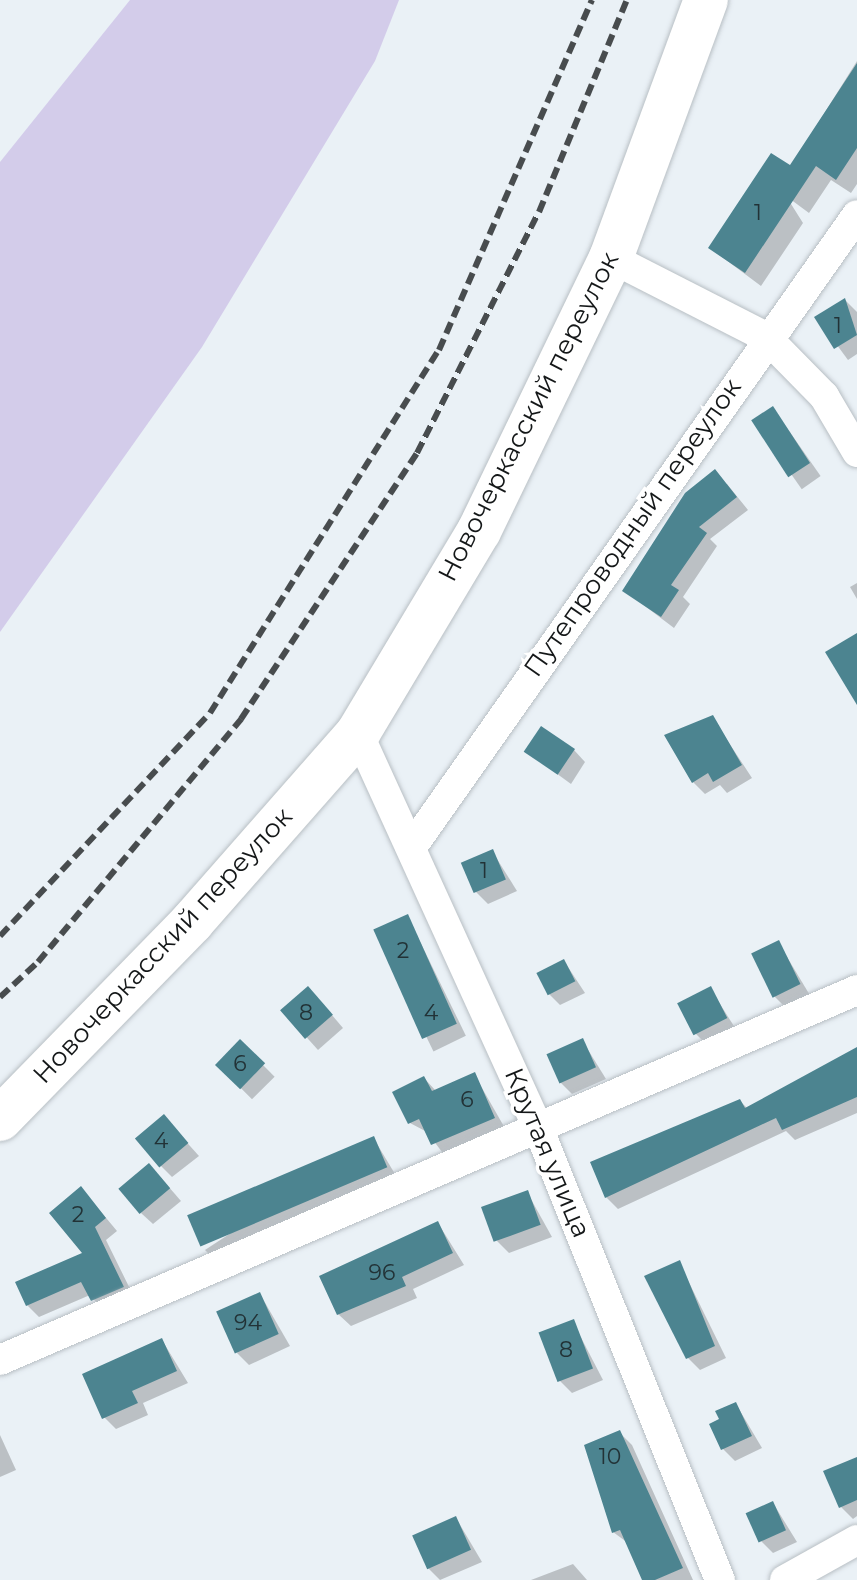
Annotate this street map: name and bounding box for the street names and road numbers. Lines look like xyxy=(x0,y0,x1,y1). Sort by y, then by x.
street label: Новочеркасский переулок xyxy=(432,247,626,587)
street label: Путепроводный переулок xyxy=(518,373,748,683)
street label: Новочеркасский переулок xyxy=(27,802,299,1090)
street label: Крутая улица xyxy=(497,1064,597,1242)

